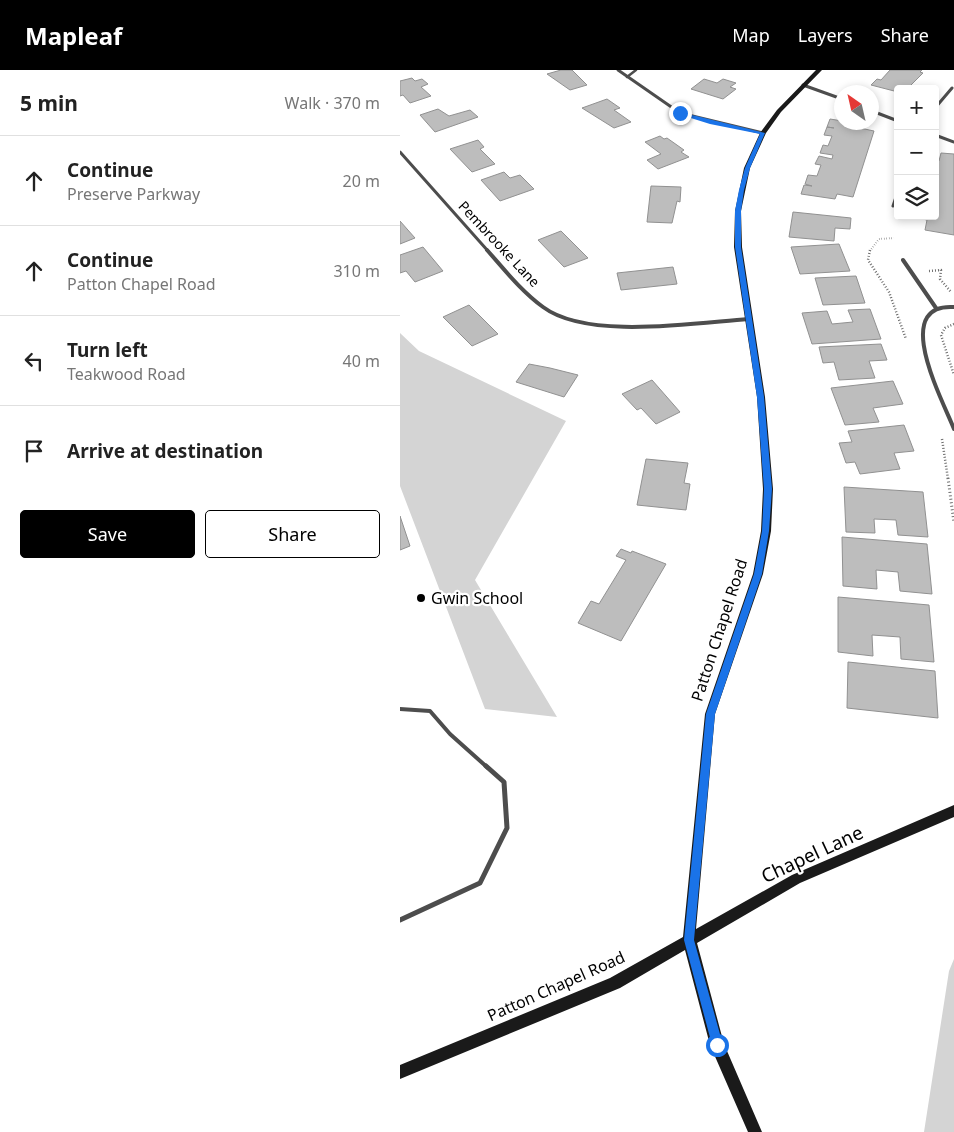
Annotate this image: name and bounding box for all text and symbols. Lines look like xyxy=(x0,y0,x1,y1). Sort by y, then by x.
text: Mapleaf xyxy=(25,19,122,52)
text: Map xyxy=(732,23,770,47)
text: Layers xyxy=(798,23,853,47)
text: Share xyxy=(881,23,929,47)
north arrow xyxy=(834,85,879,130)
map controls xyxy=(894,85,939,220)
button: + xyxy=(894,85,939,130)
text: 5 min xyxy=(20,89,78,117)
text: Walk · 370 m xyxy=(285,92,380,114)
route end xyxy=(669,102,692,125)
button: − xyxy=(894,130,939,175)
text: Continue xyxy=(67,157,153,183)
icon: ahead xyxy=(20,167,48,195)
text: 20 m xyxy=(343,170,380,192)
button: layers xyxy=(894,175,939,220)
text: Preserve Parkway xyxy=(67,183,200,205)
street label: Pembrooke Lane xyxy=(454,196,544,291)
text: Continue xyxy=(67,247,153,273)
icon: ahead xyxy=(20,257,48,285)
text: 310 m xyxy=(333,260,380,282)
text: Patton Chapel Road xyxy=(67,273,216,295)
text: Turn left xyxy=(67,337,148,363)
icon: left xyxy=(20,347,48,375)
text: 40 m xyxy=(343,350,380,372)
text: Teakwood Road xyxy=(67,363,186,385)
icon: arrive xyxy=(20,437,48,465)
text: Arrive at destination xyxy=(67,438,263,464)
button: Save xyxy=(20,510,195,558)
button: Share xyxy=(205,510,380,558)
street label: Patton Chapel Road xyxy=(686,556,752,704)
place label: Gwin School xyxy=(431,587,523,609)
marker: Gwin School xyxy=(415,592,427,604)
street label: Chapel Lane xyxy=(757,819,867,889)
street label: Patton Chapel Road xyxy=(484,946,628,1026)
route start xyxy=(706,1034,729,1057)

